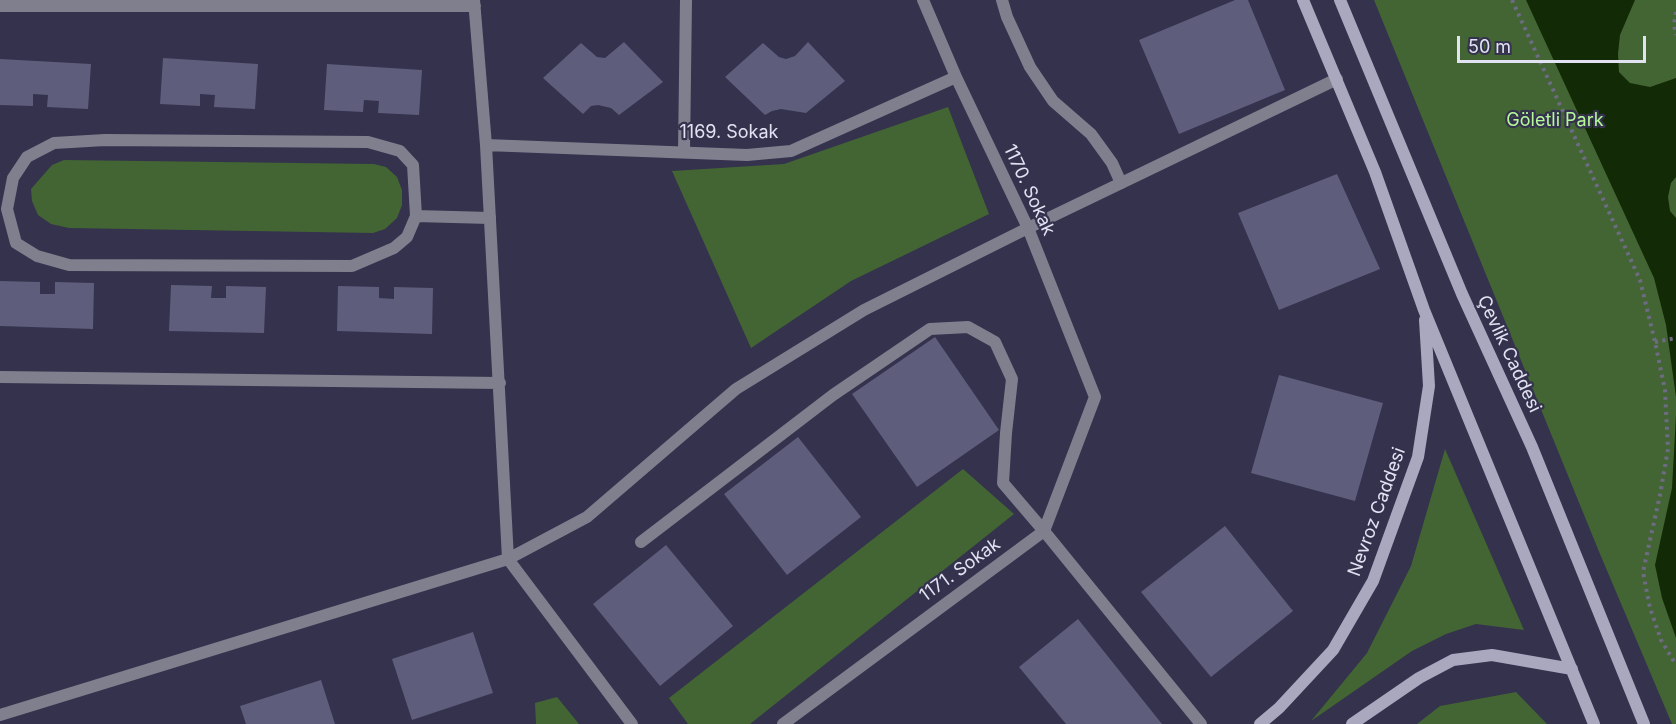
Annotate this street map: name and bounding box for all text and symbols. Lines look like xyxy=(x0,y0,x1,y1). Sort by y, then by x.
scale bar xyxy=(1460,24,1649,62)
text: 50 m xyxy=(1468,36,1511,57)
park label: Göletli Park xyxy=(1506,110,1604,132)
street label: 1169. Sokak xyxy=(680,122,778,144)
street label: 1170. Sokak xyxy=(999,141,1059,239)
street label: Çevlik Caddesi xyxy=(1472,292,1546,416)
street label: Nevroz Caddesi xyxy=(1344,445,1410,579)
street label: 1171. Sokak xyxy=(915,533,1005,607)

